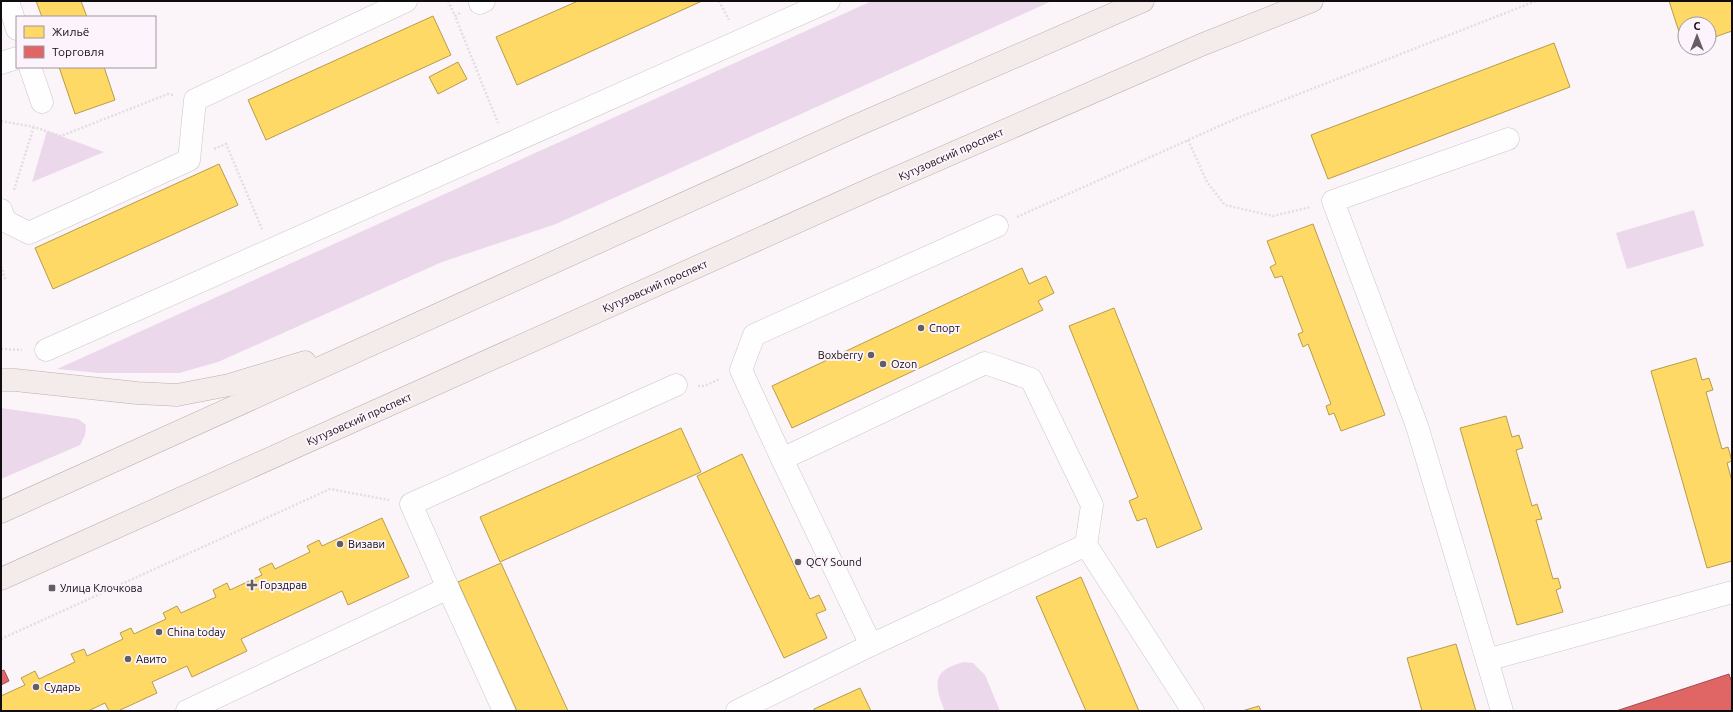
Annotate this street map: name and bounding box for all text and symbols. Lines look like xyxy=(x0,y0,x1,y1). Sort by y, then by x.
legend xyxy=(16,16,156,68)
north arrow xyxy=(1677,16,1717,56)
text: С xyxy=(1693,20,1701,32)
text: Жильё xyxy=(52,25,89,38)
text: Торговля xyxy=(52,45,104,58)
street label: Кутузовский проспект xyxy=(897,125,1005,183)
street label: Кутузовский проспект xyxy=(601,257,709,315)
place label: Спорт xyxy=(929,322,960,334)
marker: Спорт xyxy=(916,323,926,333)
place label: Boxberry xyxy=(818,349,864,361)
marker: Boxberry xyxy=(866,350,876,360)
place label: Ozon xyxy=(891,358,917,370)
marker: Ozon xyxy=(878,359,888,369)
street label: Кутузовский проспект xyxy=(305,390,413,448)
place label: Визави xyxy=(348,538,385,550)
marker: Визави xyxy=(335,539,345,549)
place label: QCY Sound xyxy=(806,556,862,568)
marker: QCY Sound xyxy=(793,557,803,567)
place label: Горздрав xyxy=(260,579,307,591)
marker: Горздрав xyxy=(247,580,257,590)
place label: Улица Клочкова xyxy=(60,582,142,594)
marker: Улица Клочкова xyxy=(47,583,57,593)
place label: China today xyxy=(167,626,226,638)
marker: China today xyxy=(154,627,164,637)
place label: Авито xyxy=(136,653,167,665)
marker: Авито xyxy=(123,654,133,664)
place label: Сударь xyxy=(44,681,80,693)
marker: Сударь xyxy=(31,682,41,692)

